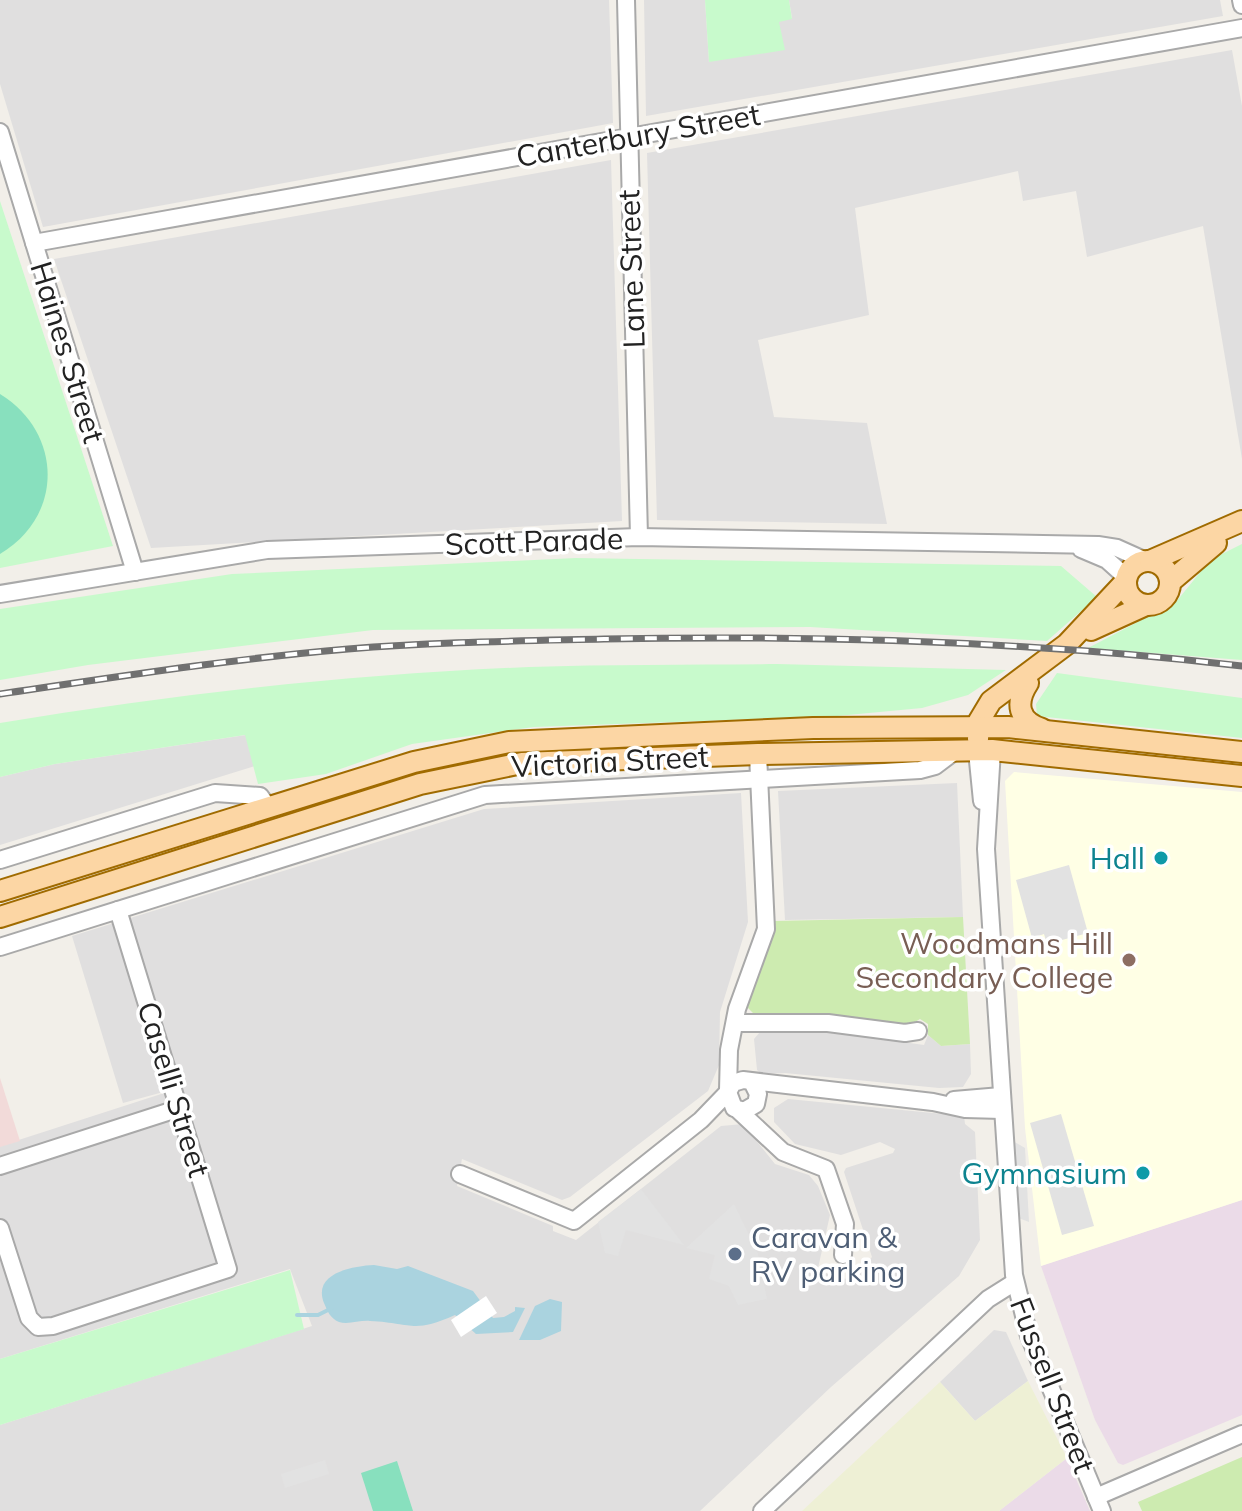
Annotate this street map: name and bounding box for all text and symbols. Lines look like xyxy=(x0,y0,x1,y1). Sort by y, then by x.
street label: Canterbury Street xyxy=(513,95,763,175)
street label: Lane Street xyxy=(609,189,653,349)
street label: Haines Street xyxy=(22,257,114,447)
street label: Scott Parade xyxy=(444,519,624,563)
street label: Victoria Street xyxy=(511,737,709,785)
place label: Hall xyxy=(1090,839,1145,877)
marker: Hall xyxy=(1152,849,1170,867)
place label: Woodmans Hill Secondary College xyxy=(856,924,1113,996)
marker: Woodmans Hill Secondary College xyxy=(1120,951,1138,969)
street label: Caselli Street xyxy=(129,997,219,1181)
place label: Gymnasium xyxy=(962,1154,1127,1192)
marker: Gymnasium xyxy=(1134,1164,1152,1182)
place label: Caravan & RV parking xyxy=(751,1218,905,1290)
marker: Caravan & RV parking xyxy=(726,1245,744,1263)
street label: Fussell Street xyxy=(1002,1292,1104,1478)

